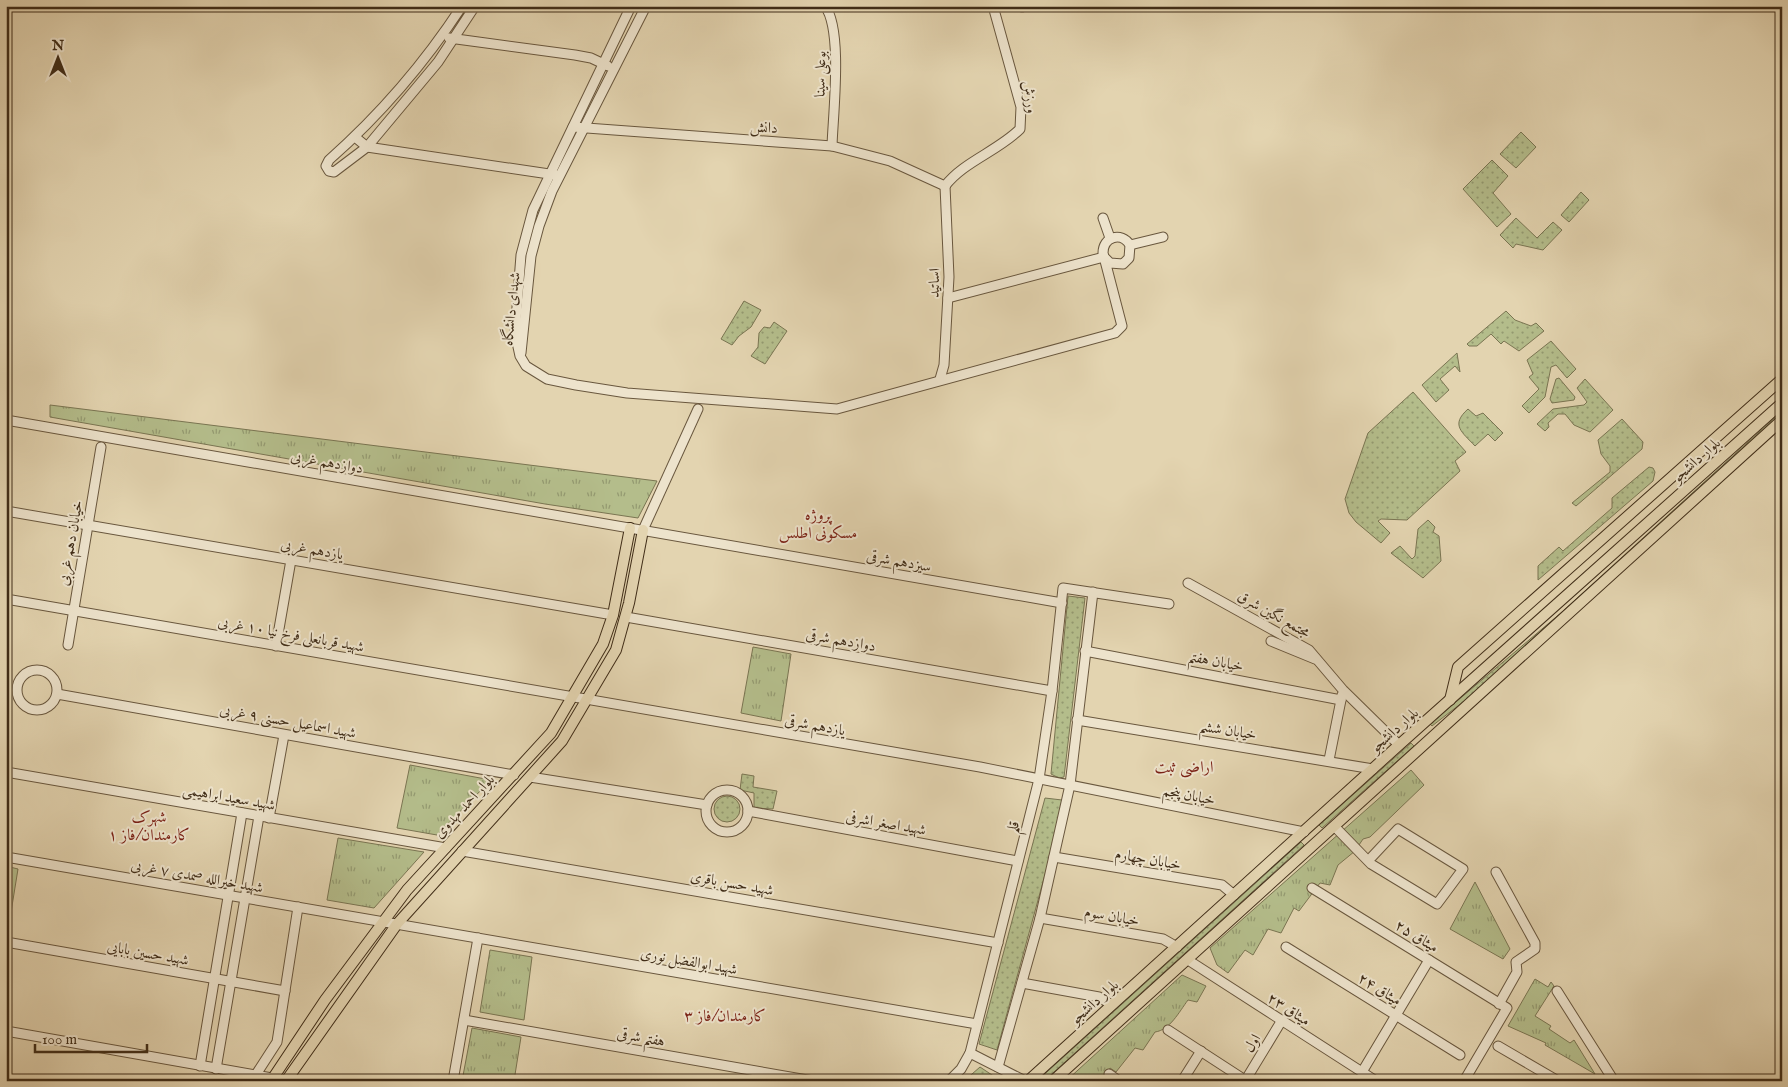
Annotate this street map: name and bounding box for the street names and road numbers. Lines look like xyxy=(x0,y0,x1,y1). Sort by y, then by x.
street label: بوعلی سینا xyxy=(811,51,831,97)
street label: ورزش xyxy=(1018,79,1041,115)
street label: دانش xyxy=(749,117,778,138)
street label: اساتید xyxy=(925,268,944,298)
street label: شهدای دانشگاه xyxy=(497,271,525,347)
street label: بلوار دانشجو xyxy=(1667,433,1725,488)
street label: دوازدهم غربی xyxy=(289,447,365,482)
street label: خیابان دهم غربی xyxy=(54,499,91,588)
street label: یازدهم غربی xyxy=(278,535,346,568)
street label: سیزدهم شرقی xyxy=(864,546,933,580)
street label: مجتمع نگین شرق xyxy=(1232,586,1314,646)
street label: شهید قربانعلی فرخ نیا ۱۰ غربی xyxy=(216,612,366,660)
street label: دوازدهم شرقی xyxy=(804,625,877,660)
street label: خیابان هفتم xyxy=(1186,647,1245,681)
street label: شهید اسماعیل حسنی ۹ غربی xyxy=(218,700,358,744)
street label: بلوار دانشجو xyxy=(1365,703,1423,758)
street label: یازدهم شرقی xyxy=(783,711,848,744)
street label: خیابان ششم xyxy=(1197,717,1258,749)
street label: بلوار احمد مهدوی xyxy=(430,770,499,842)
street label: شهید سعید ابراهیمی xyxy=(181,780,277,816)
street label: خیابان پنجم xyxy=(1160,781,1217,814)
street label: شهید اصغر اشرفی xyxy=(844,807,928,840)
street label: قلم xyxy=(1003,819,1029,836)
street label: خیابان چهارم xyxy=(1113,844,1183,878)
street label: شهید خیرالله صمدی ۷ غربی xyxy=(129,856,264,898)
street label: شهید حسن باقری xyxy=(689,867,775,900)
street label: خیابان سوم xyxy=(1082,902,1141,934)
street label: میثاق ۲۵ xyxy=(1391,916,1442,957)
street label: شهید حسین بابایی xyxy=(106,937,190,970)
street label: شهید ابوالفضل نوری xyxy=(639,944,739,980)
street label: میثاق ۲۴ xyxy=(1354,969,1405,1010)
street label: بلوار دانشجو xyxy=(1065,975,1123,1030)
street label: میثاق ۲۳ xyxy=(1264,988,1314,1030)
street label: هفتم شرقی xyxy=(615,1024,666,1056)
street label: اول xyxy=(1240,1030,1265,1056)

